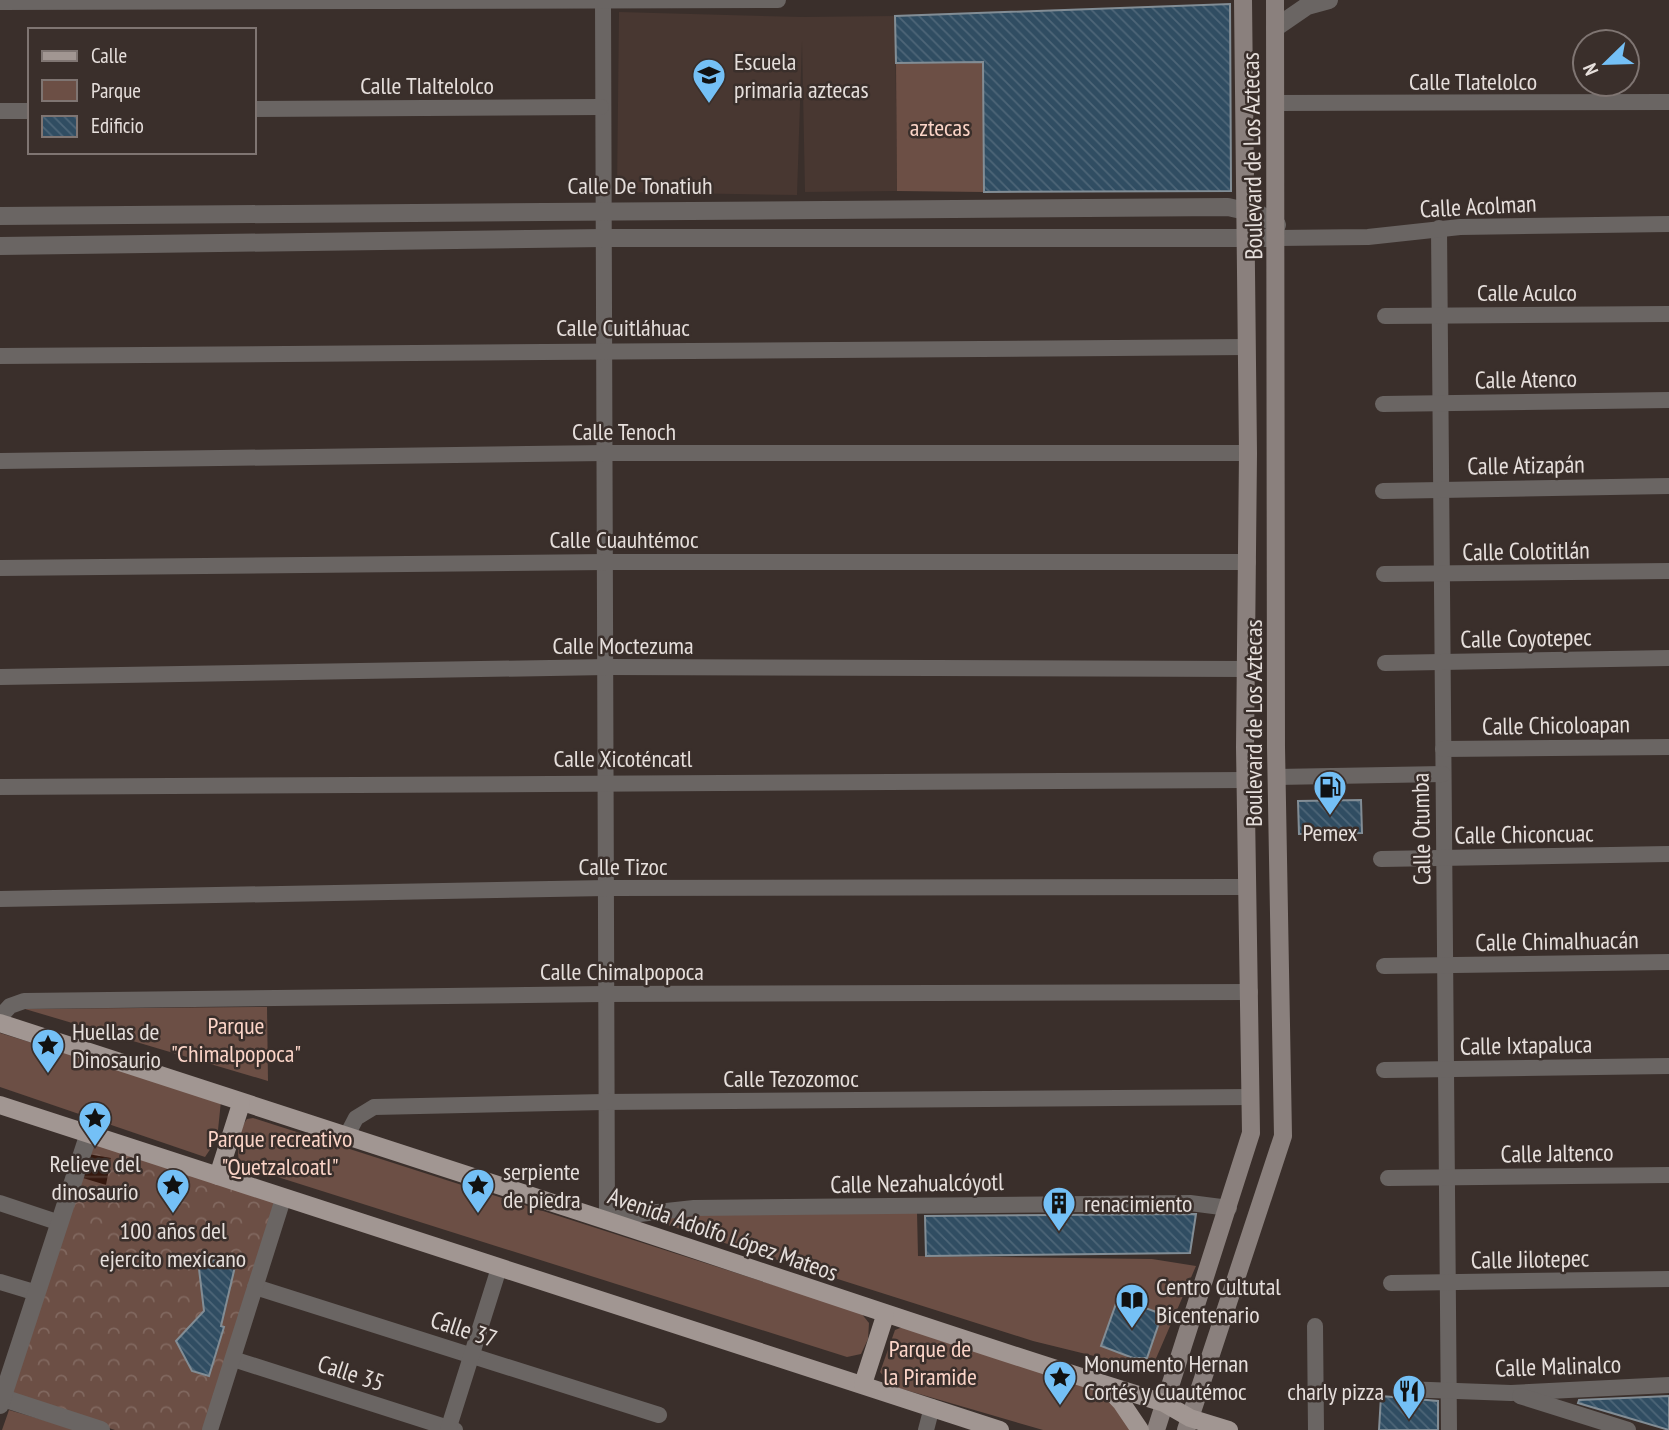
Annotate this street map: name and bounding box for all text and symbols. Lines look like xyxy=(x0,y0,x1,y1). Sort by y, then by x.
legend xyxy=(28,28,256,154)
north arrow xyxy=(1571,28,1641,98)
text: Calle xyxy=(91,42,127,69)
place label: Escuela primaria aztecas xyxy=(734,46,869,105)
street label: Boulevard de Los Aztecas xyxy=(1235,52,1269,260)
school or university icon: Escuela primaria aztecas xyxy=(690,56,728,105)
text: N xyxy=(1577,60,1603,79)
street label: Calle Tlatelolco xyxy=(1409,66,1537,97)
street label: Calle Tlaltelolco xyxy=(360,70,494,101)
text: Parque xyxy=(91,77,141,104)
text: Edificio xyxy=(91,112,144,139)
park label: aztecas xyxy=(910,112,970,143)
street label: Calle De Tonatiuh xyxy=(568,170,712,201)
street label: Calle Acolman xyxy=(1419,187,1537,225)
street label: Calle Aculco xyxy=(1477,277,1577,308)
street label: Calle Cuitláhuac xyxy=(556,312,690,343)
street label: Calle Atenco xyxy=(1475,363,1577,395)
street label: Calle Tenoch xyxy=(572,416,676,447)
street label: Calle Atizapán xyxy=(1467,448,1585,482)
street label: Calle Cuauhtémoc xyxy=(550,524,699,555)
street label: Calle Colotitlán xyxy=(1462,534,1590,568)
street label: Boulevard de Los Aztecas xyxy=(1238,619,1269,827)
street label: Calle Coyotepec xyxy=(1460,621,1592,655)
street label: Calle Moctezuma xyxy=(552,630,694,661)
street label: Calle Chicoloapan xyxy=(1482,708,1630,742)
street label: Calle Xicoténcatl xyxy=(554,743,693,774)
fuel station icon: Pemex xyxy=(1311,768,1349,817)
street label: Calle Otumba xyxy=(1405,773,1437,885)
place label: Pemex xyxy=(1302,817,1358,848)
street label: Calle Chiconcuac xyxy=(1454,817,1594,851)
street label: Calle Tizoc xyxy=(578,851,668,882)
street label: Calle Chimalhuacán xyxy=(1475,924,1639,958)
street label: Calle Chimalpopoca xyxy=(540,956,704,987)
park label: Parque "Chimalpopoca" xyxy=(171,1010,301,1069)
place label: Huellas de Dinosaurio xyxy=(72,1016,161,1075)
place icon: Huellas de Dinosaurio xyxy=(29,1026,67,1075)
street label: Calle Ixtapaluca xyxy=(1460,1028,1592,1062)
street label: Calle Tezozomoc xyxy=(723,1063,859,1094)
place icon: Relieve del dinosaurio xyxy=(76,1099,114,1148)
park label: Parque recreativo "Quetzalcoatl" xyxy=(208,1123,352,1182)
street label: Calle Jaltenco xyxy=(1500,1137,1614,1169)
place label: Relieve del dinosaurio xyxy=(49,1148,141,1207)
place label: serpiente de piedra xyxy=(503,1156,581,1215)
place icon: 100 años del ejercito mexicano xyxy=(154,1166,192,1215)
place icon: serpiente de piedra xyxy=(459,1166,497,1215)
street label: Calle Nezahualcóyotl xyxy=(830,1166,1004,1200)
street label: Avenida Adolfo López Mateos xyxy=(604,1180,842,1288)
building icon: renacimiento xyxy=(1040,1184,1078,1233)
place label: renacimiento xyxy=(1084,1188,1192,1219)
place label: 100 años del ejercito mexicano xyxy=(100,1215,246,1274)
street label: Calle Jilotepec xyxy=(1471,1242,1590,1276)
place label: Centro Cultutal Bicentenario xyxy=(1156,1271,1281,1330)
library icon: Centro Cultutal Bicentenario xyxy=(1113,1281,1151,1330)
street label: Calle 37 xyxy=(427,1304,501,1354)
park label: Parque de la Piramide xyxy=(883,1333,977,1392)
street label: Calle 35 xyxy=(314,1348,388,1398)
place label: Monumento Hernan Cortés y Cuautémoc xyxy=(1084,1348,1249,1407)
street label: Calle Malinalco xyxy=(1494,1348,1622,1384)
place icon: Monumento Hernan Cortés y Cuautémoc xyxy=(1041,1358,1079,1407)
restaurant icon: charly pizza xyxy=(1390,1372,1428,1421)
place label: charly pizza xyxy=(1287,1376,1384,1407)

